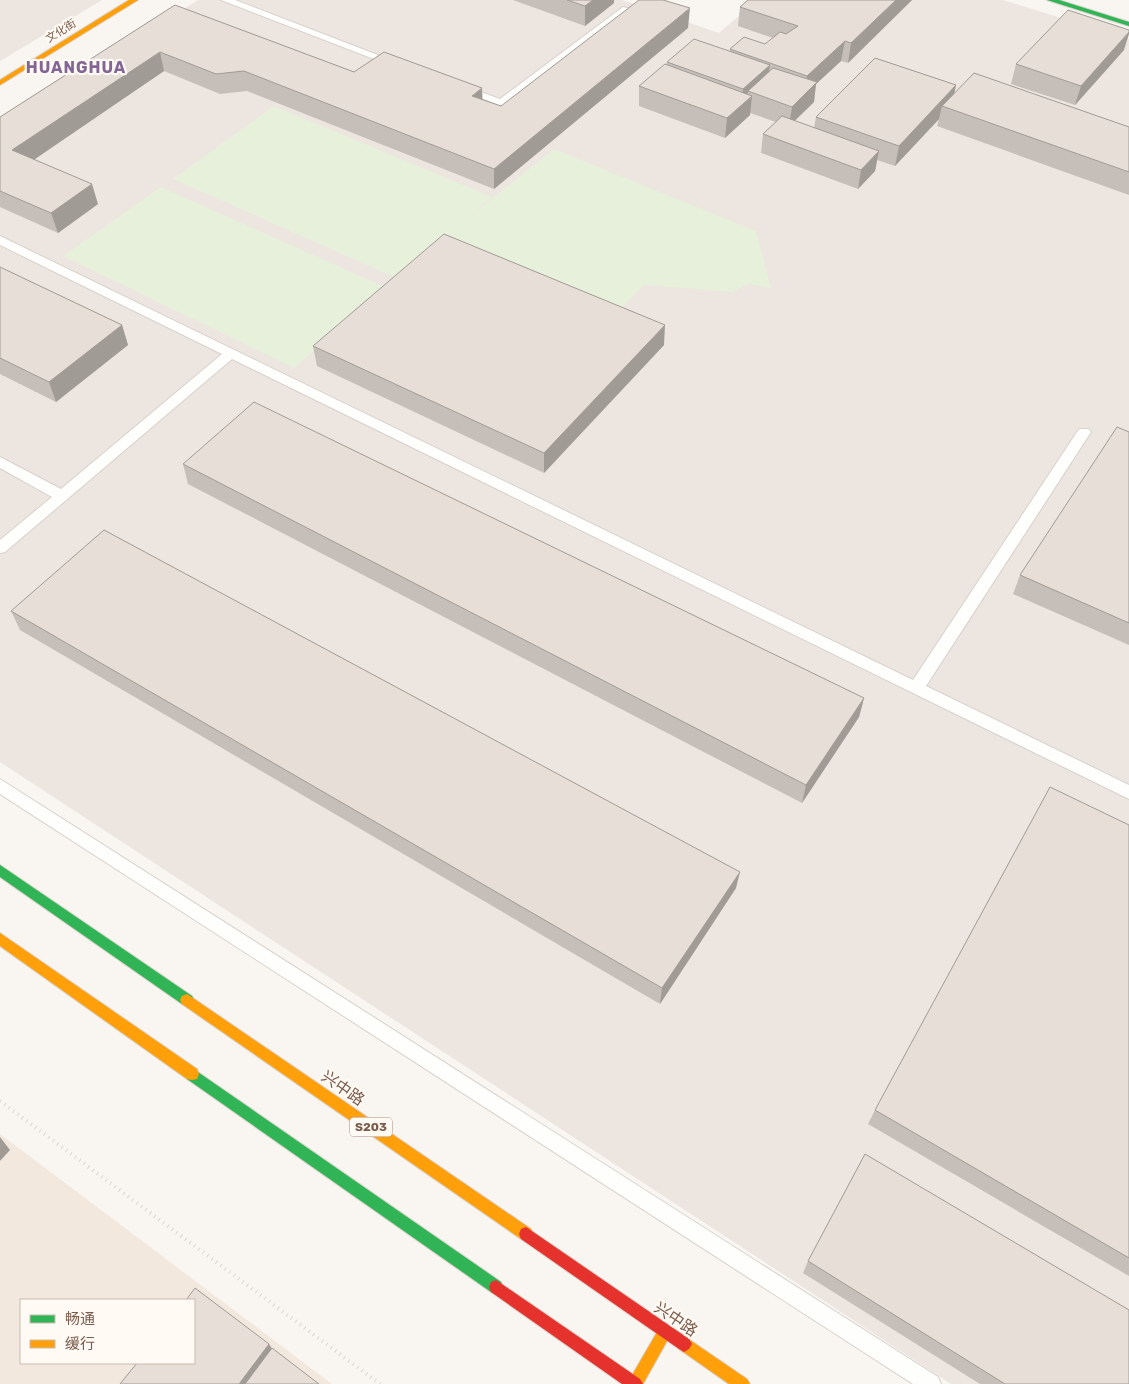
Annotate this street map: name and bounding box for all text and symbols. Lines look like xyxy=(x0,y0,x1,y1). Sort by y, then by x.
street label: 文化街 xyxy=(44,17,78,45)
district label: HUANGHUA xyxy=(26,58,126,77)
street label: 兴中路 xyxy=(318,1066,368,1110)
road number: S203 xyxy=(350,1118,392,1136)
street label: 兴中路 xyxy=(651,1298,701,1340)
legend xyxy=(20,1299,195,1364)
text: 畅通 xyxy=(65,1310,95,1328)
text: 缓行 xyxy=(65,1335,95,1353)

